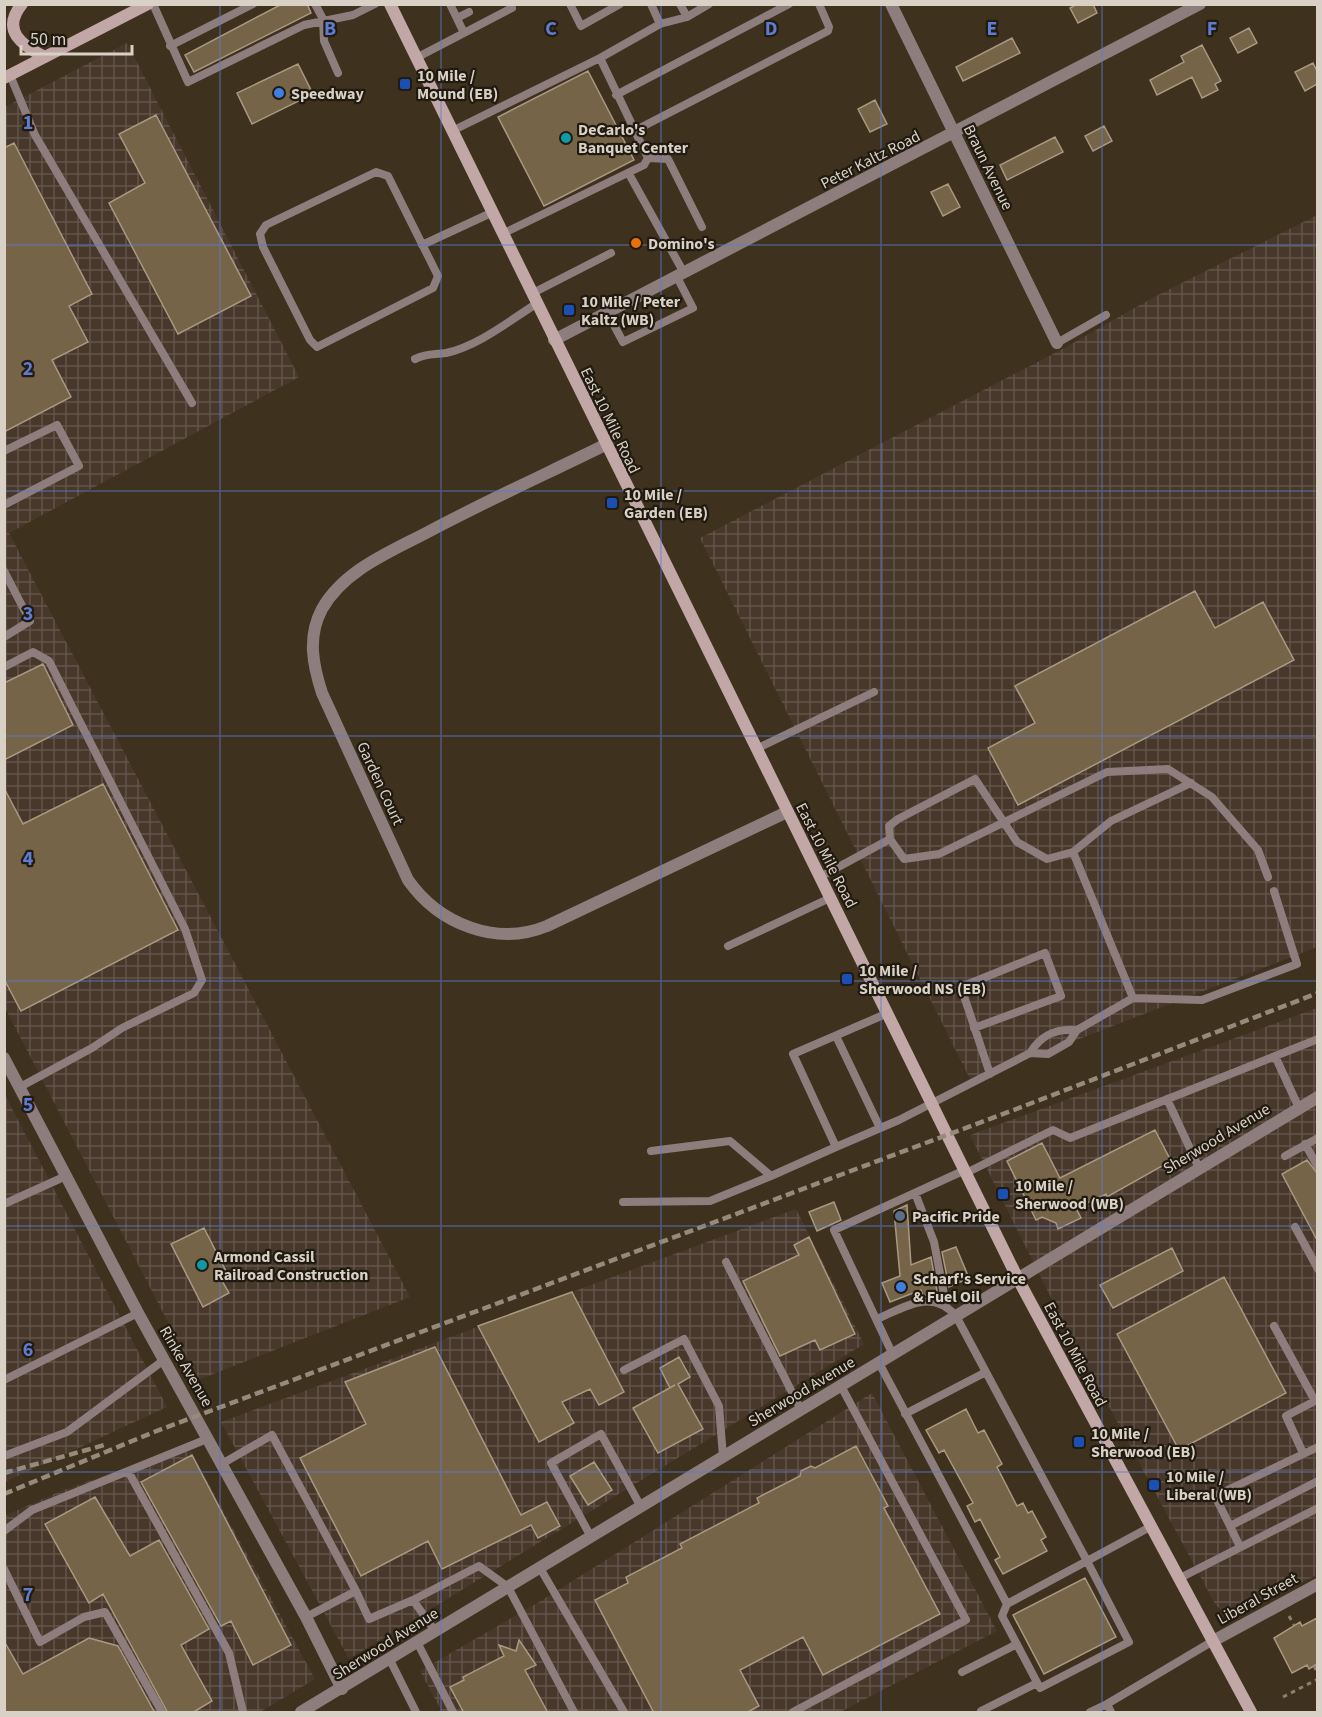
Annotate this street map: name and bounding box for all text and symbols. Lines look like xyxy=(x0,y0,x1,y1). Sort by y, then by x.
text: B xyxy=(324,15,336,43)
text: C xyxy=(545,15,557,43)
text: D xyxy=(765,15,777,43)
text: E xyxy=(987,15,997,43)
text: F xyxy=(1207,15,1217,43)
scale bar xyxy=(21,18,132,56)
text: 50 m xyxy=(30,27,66,52)
place label: 10 Mile / Mound (EB) xyxy=(417,65,498,105)
marker: 10 Mile / Mound (EB) xyxy=(398,77,412,91)
place label: Speedway xyxy=(291,83,364,105)
marker: Speedway xyxy=(272,86,286,100)
text: 1 xyxy=(23,109,33,137)
place label: DeCarlo's Banquet Center xyxy=(578,119,689,159)
street label: Braun Avenue xyxy=(958,121,1018,214)
street label: Peter Kaltz Road xyxy=(817,125,924,195)
marker: DeCarlo's Banquet Center xyxy=(559,131,573,145)
place label: Domino's xyxy=(648,233,715,255)
marker: Domino's xyxy=(629,236,643,250)
place label: 10 Mile / Peter Kaltz (WB) xyxy=(581,291,681,331)
marker: 10 Mile / Peter Kaltz (WB) xyxy=(562,303,576,317)
text: 2 xyxy=(23,355,33,383)
street label: East 10 Mile Road xyxy=(575,364,645,477)
place label: 10 Mile / Garden (EB) xyxy=(624,484,708,524)
marker: 10 Mile / Garden (EB) xyxy=(605,496,619,510)
text: 3 xyxy=(23,600,33,628)
street label: Garden Court xyxy=(351,738,409,829)
street label: East 10 Mile Road xyxy=(790,799,862,912)
text: 4 xyxy=(23,845,34,873)
place label: 10 Mile / Sherwood NS (EB) xyxy=(859,960,986,1000)
marker: 10 Mile / Sherwood NS (EB) xyxy=(840,972,854,986)
text: 5 xyxy=(23,1091,33,1119)
street label: Sherwood Avenue xyxy=(1159,1098,1274,1180)
place label: 10 Mile / Sherwood (WB) xyxy=(1015,1175,1124,1215)
marker: 10 Mile / Sherwood (WB) xyxy=(996,1187,1010,1201)
place label: Pacific Pride xyxy=(912,1206,1000,1228)
marker: Pacific Pride xyxy=(893,1209,907,1223)
place label: Armond Cassil Railroad Construction xyxy=(213,1246,368,1286)
marker: Armond Cassil Railroad Construction xyxy=(195,1258,209,1272)
place label: Scharf's Service & Fuel Oil xyxy=(913,1268,1026,1308)
marker: Scharf's Service & Fuel Oil xyxy=(894,1280,908,1294)
street label: East 10 Mile Road xyxy=(1038,1298,1112,1411)
street label: Rinke Avenue xyxy=(154,1322,218,1411)
text: 6 xyxy=(23,1336,33,1364)
street label: Sherwood Avenue xyxy=(744,1351,859,1433)
place label: 10 Mile / Sherwood (EB) xyxy=(1091,1423,1196,1463)
marker: 10 Mile / Sherwood (EB) xyxy=(1072,1435,1086,1449)
place label: 10 Mile / Liberal (WB) xyxy=(1166,1466,1252,1506)
marker: 10 Mile / Liberal (WB) xyxy=(1147,1478,1161,1492)
street label: Liberal Street xyxy=(1213,1567,1302,1630)
text: 7 xyxy=(23,1581,33,1609)
street label: Sherwood Avenue xyxy=(328,1602,443,1685)

